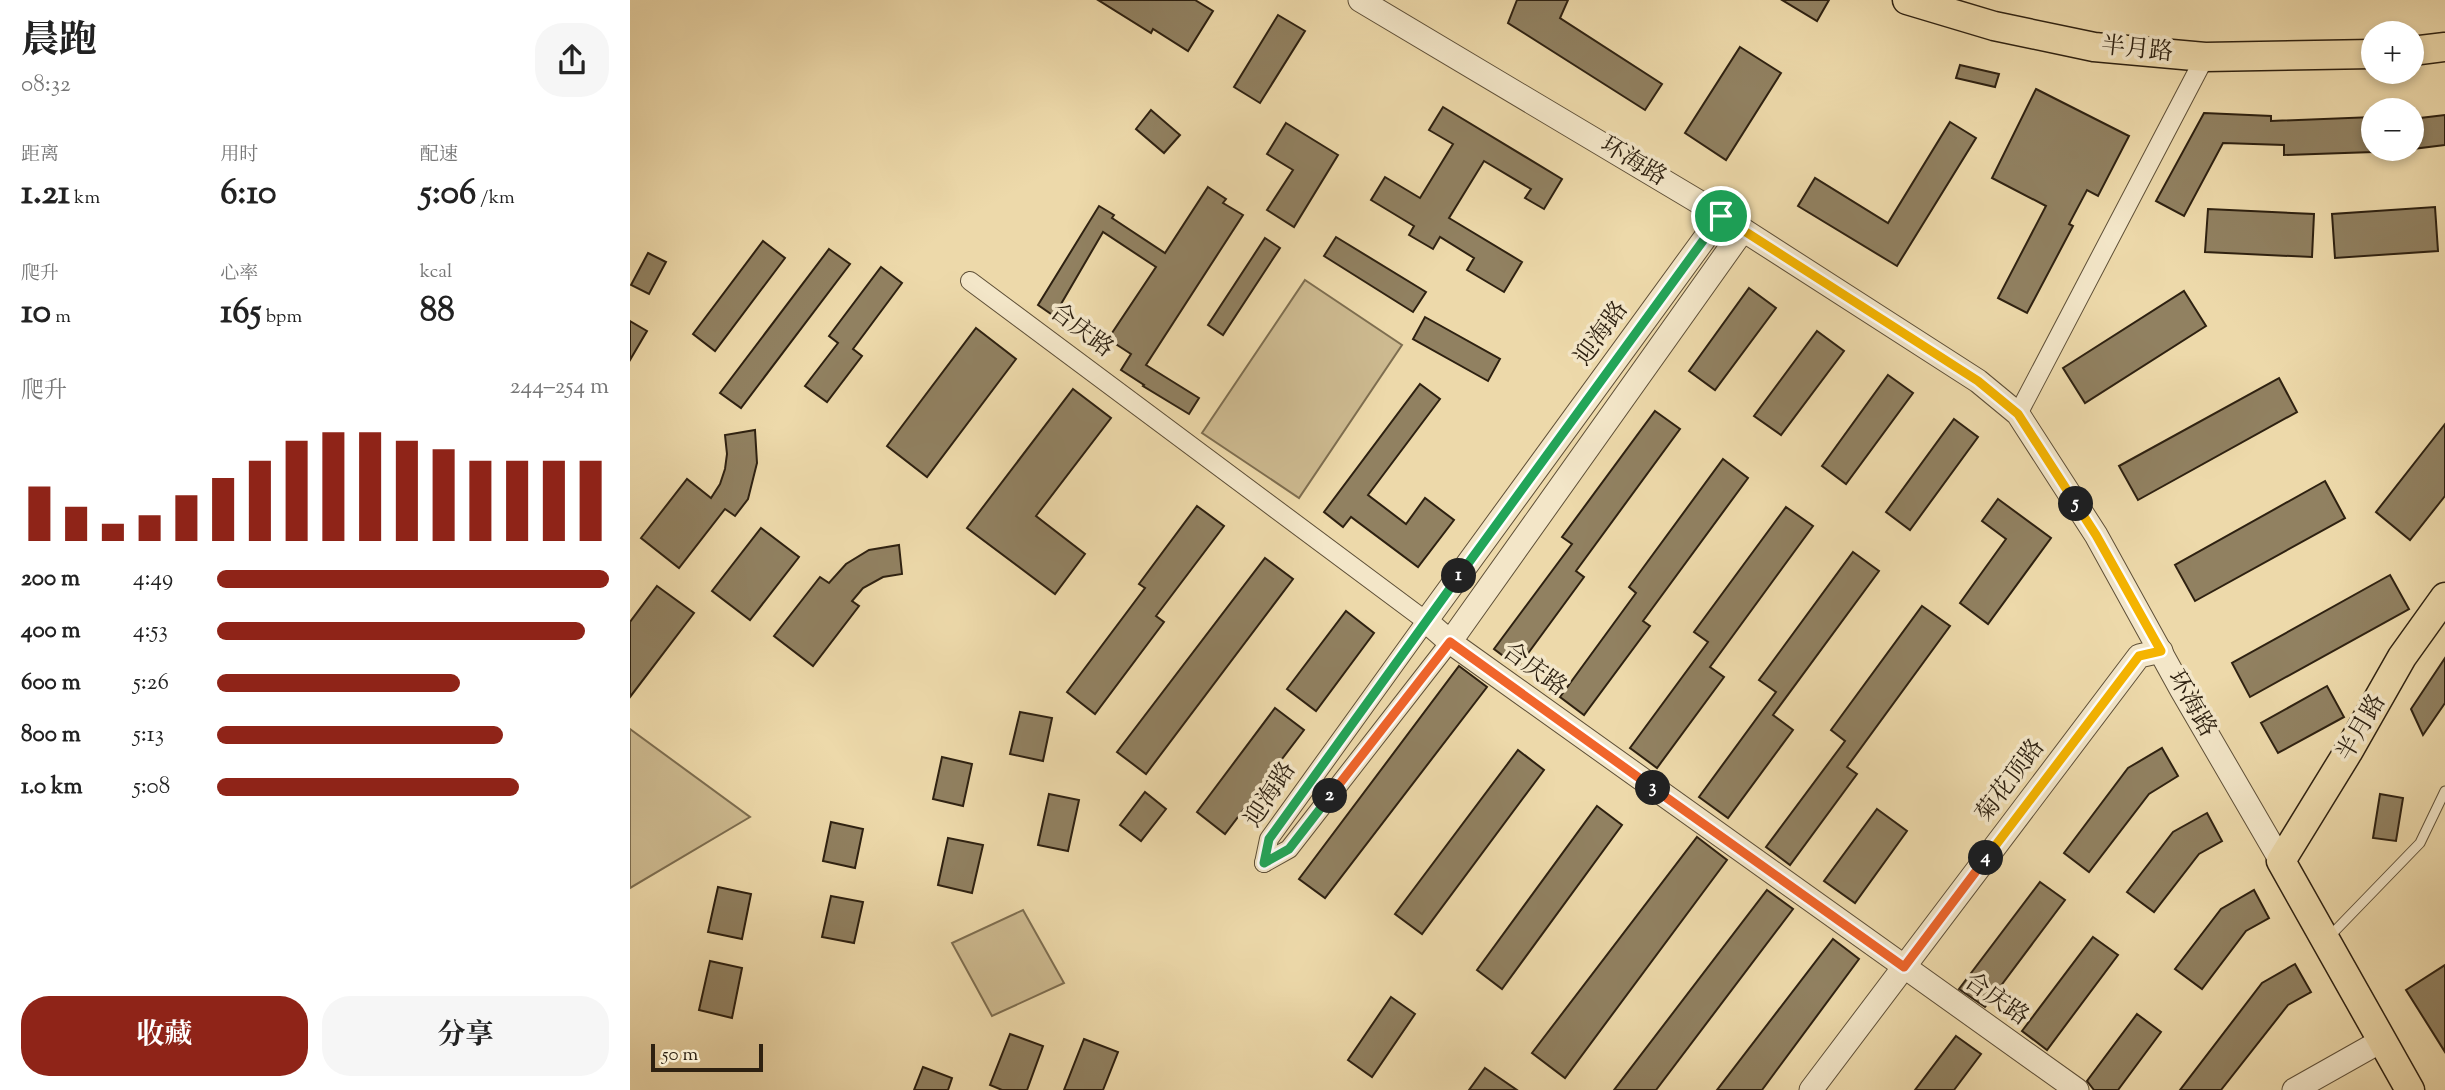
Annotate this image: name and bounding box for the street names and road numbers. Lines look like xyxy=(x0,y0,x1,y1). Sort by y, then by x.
street label: 半月路 xyxy=(2099,29,2175,71)
street label: 环海路 xyxy=(1593,129,1673,195)
street label: 迎海路 xyxy=(1567,295,1637,373)
street label: 合庆路 xyxy=(1042,296,1120,366)
street label: 合庆路 xyxy=(1495,635,1573,705)
street label: 环海路 xyxy=(2158,664,2224,744)
street label: 半月路 xyxy=(2329,688,2395,768)
street label: 菊花顶路 xyxy=(1969,732,2053,830)
street label: 迎海路 xyxy=(1237,756,1305,834)
street label: 合庆路 xyxy=(1957,965,2035,1035)

